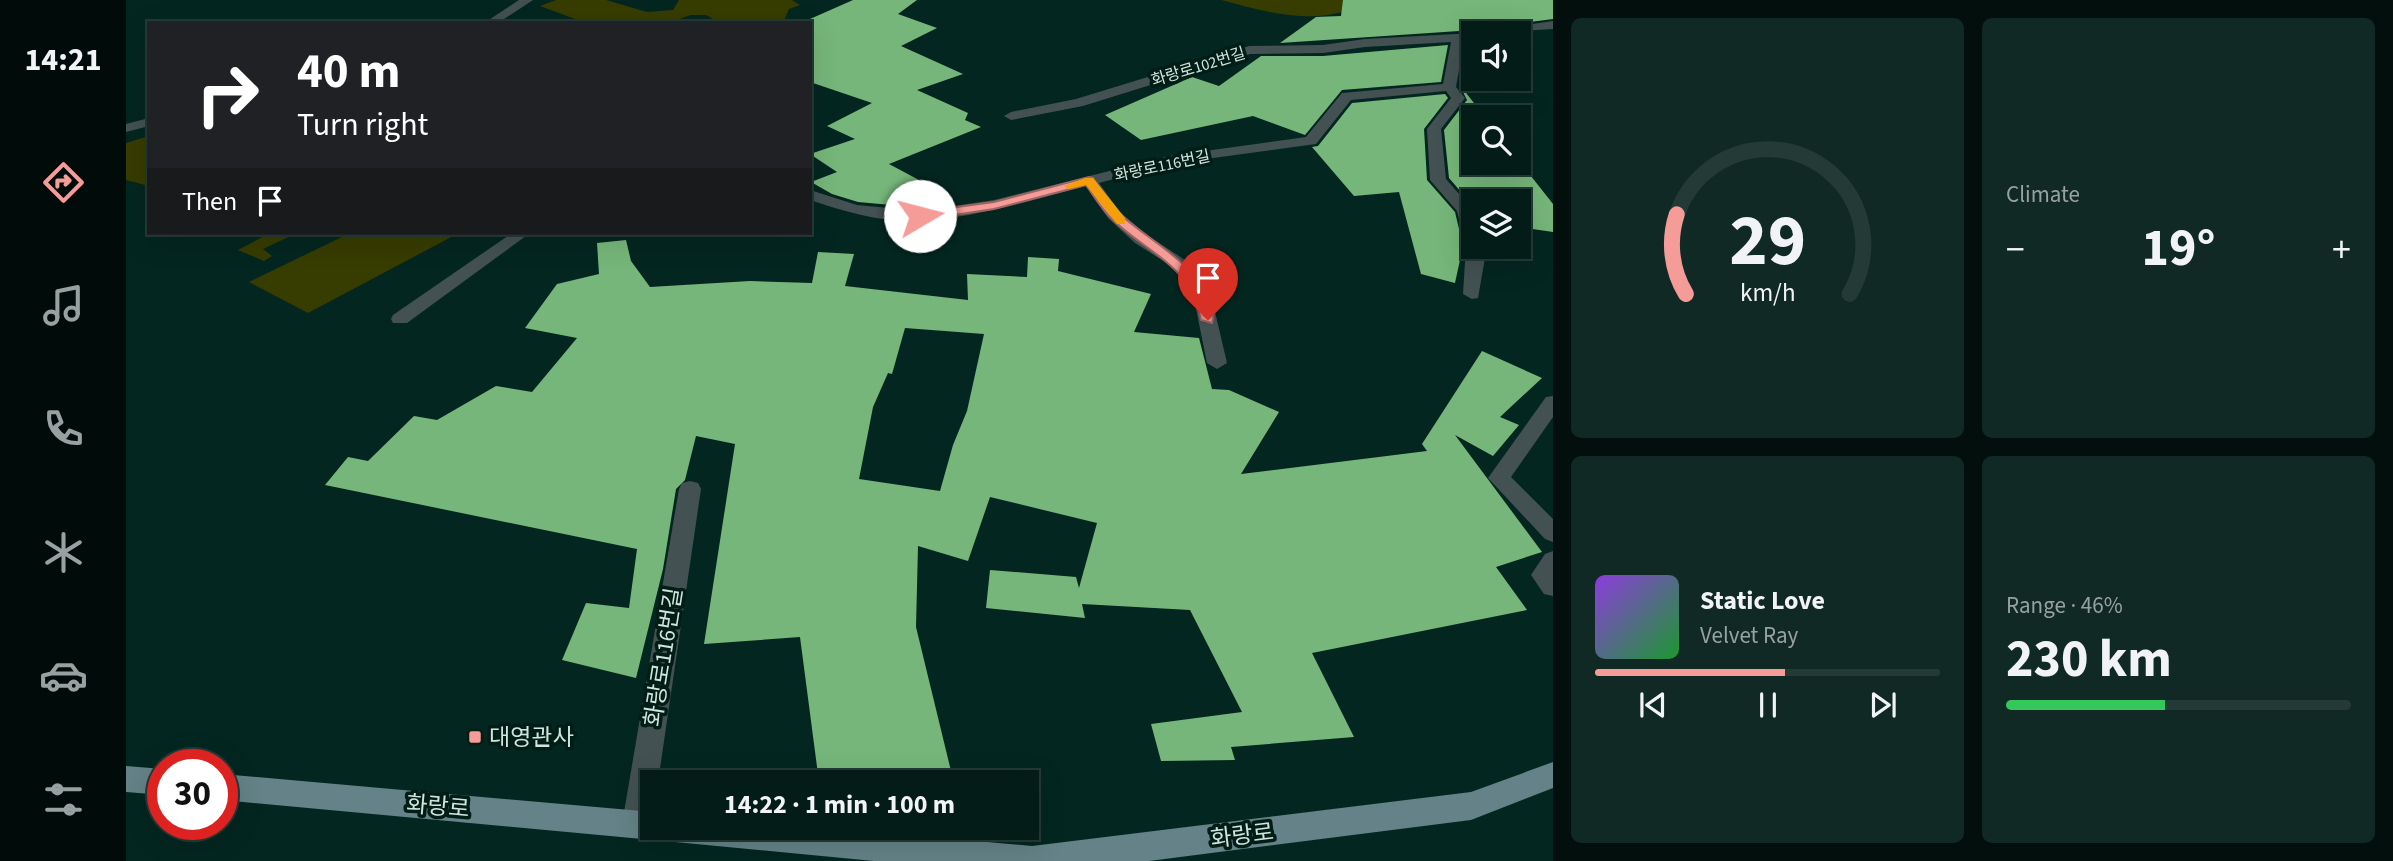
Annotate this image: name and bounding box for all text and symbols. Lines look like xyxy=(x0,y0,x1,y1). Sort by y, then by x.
map controls xyxy=(1461,21,1531,259)
button: sound xyxy=(1461,21,1531,91)
text: 14:21 xyxy=(24,37,102,83)
text: 40 m xyxy=(297,37,401,107)
street label: 화랑로102번길 xyxy=(1148,42,1248,92)
icon: right xyxy=(182,49,273,140)
text: Turn right xyxy=(297,102,428,148)
button: search xyxy=(1461,105,1531,175)
street label: 화랑로116번길 xyxy=(1112,145,1212,187)
icon: directions xyxy=(39,158,88,207)
text: Climate xyxy=(2006,178,2080,211)
position arrow xyxy=(883,179,957,253)
icon: arrive xyxy=(251,182,289,220)
text: Then xyxy=(182,183,237,220)
button: layers xyxy=(1461,189,1531,259)
text: 29 xyxy=(1729,189,1806,293)
text: 19° xyxy=(2142,212,2215,286)
text: − xyxy=(2006,223,2025,277)
text: + xyxy=(2332,223,2351,277)
pin xyxy=(1178,248,1238,320)
icon: arrive xyxy=(1189,259,1227,297)
text: km/h xyxy=(1740,275,1795,311)
icon: music xyxy=(39,281,88,330)
icon: phone xyxy=(39,404,88,453)
icon: climate xyxy=(39,528,88,577)
text: Static Love xyxy=(1700,582,1825,619)
street label: 화랑로116번길 xyxy=(636,585,691,729)
text: Range · 46% xyxy=(2006,589,2123,622)
text: Velvet Ray xyxy=(1700,619,1798,652)
text: 230 km xyxy=(2006,623,2172,697)
icon: car xyxy=(39,651,88,700)
icon: previous xyxy=(1634,686,1672,724)
icon: pause xyxy=(1749,686,1787,724)
icon: next xyxy=(1864,686,1902,724)
place label: 대영관사 xyxy=(489,721,574,754)
marker: 대영관사 xyxy=(467,729,483,745)
speed limit sign: 30 xyxy=(147,749,238,840)
icon: filters xyxy=(39,775,88,824)
text: 14:22 · 1 min · 100 m xyxy=(724,786,955,823)
street label: 화랑로 xyxy=(405,787,471,826)
street label: 화랑로 xyxy=(1209,815,1276,856)

